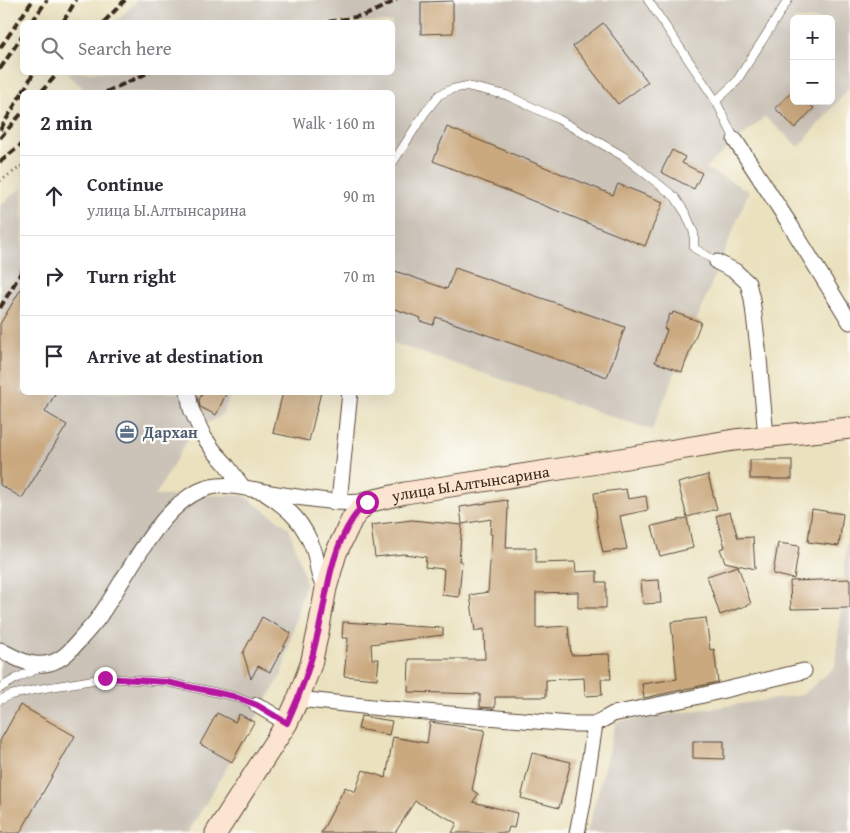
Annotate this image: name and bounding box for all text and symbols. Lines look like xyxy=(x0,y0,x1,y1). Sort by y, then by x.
map controls xyxy=(790,15,835,105)
button: + xyxy=(790,15,835,60)
search box xyxy=(20,20,395,75)
icon: search xyxy=(38,34,66,62)
text: Search here xyxy=(78,34,172,62)
button: − xyxy=(790,60,835,105)
text: 2 min xyxy=(40,107,92,138)
text: Walk · 160 m xyxy=(292,111,375,135)
text: Continue xyxy=(87,170,164,198)
icon: ahead xyxy=(40,182,68,210)
text: 90 m xyxy=(343,184,375,208)
text: улица Ы.Алтынсарина xyxy=(87,198,246,222)
icon: right xyxy=(40,262,68,290)
text: Turn right xyxy=(87,262,176,290)
text: 70 m xyxy=(343,264,375,288)
icon: arrive xyxy=(40,342,68,370)
text: Arrive at destination xyxy=(87,342,263,370)
office icon: Дархан xyxy=(115,420,139,444)
place label: Дархан xyxy=(142,420,198,444)
street label: улица Ы.Алтынсарина xyxy=(388,459,551,508)
route start xyxy=(356,491,379,514)
route end xyxy=(94,667,117,690)

